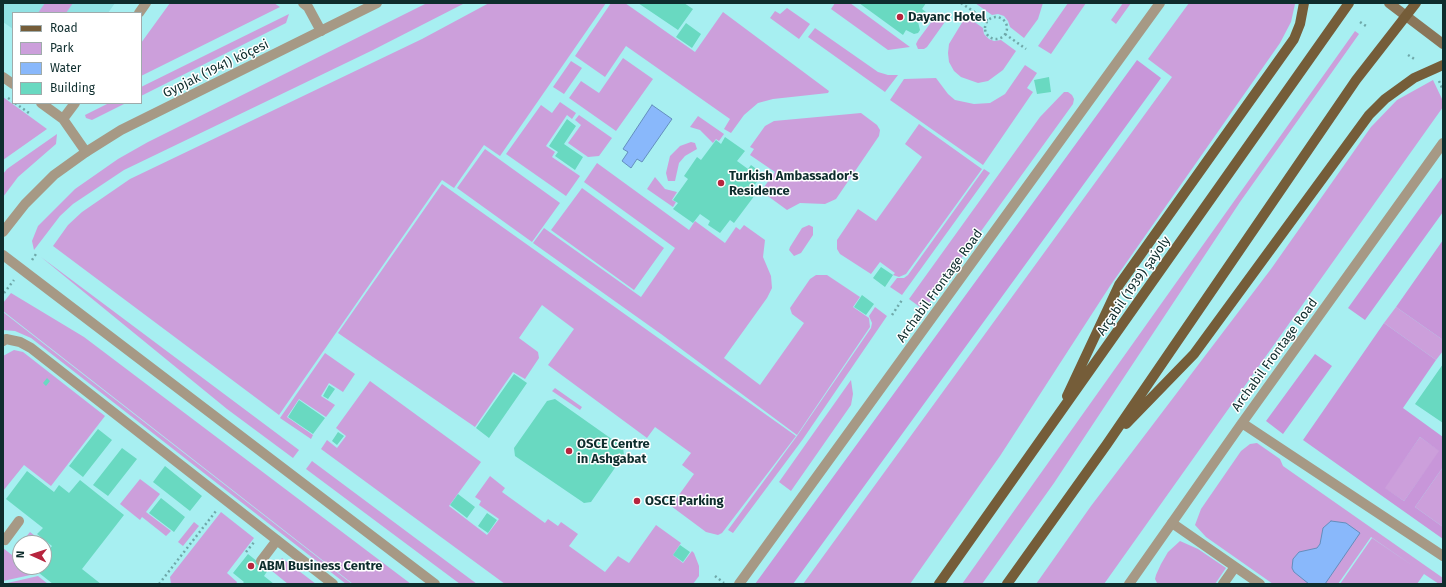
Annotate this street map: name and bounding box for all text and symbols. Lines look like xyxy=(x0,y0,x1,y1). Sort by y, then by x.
place label: Dayanc Hotel xyxy=(908,9,986,25)
legend xyxy=(12,12,142,104)
marker: Dayanc Hotel xyxy=(895,12,905,22)
text: Road xyxy=(50,21,78,35)
street label: Gypjak (1941) köçesi xyxy=(161,37,271,101)
text: Park xyxy=(50,41,74,55)
text: Water xyxy=(50,61,81,75)
text: Building xyxy=(50,81,95,95)
place label: Turkish Ambassador's Residence xyxy=(729,168,859,199)
marker: Turkish Ambassador's Residence xyxy=(716,178,726,188)
street label: Archabil Frontage Road xyxy=(894,226,986,346)
street label: Arçabil (1939) şaýoly xyxy=(1094,233,1174,339)
street label: Archabil Frontage Road xyxy=(1229,295,1321,415)
place label: OSCE Centre in Ashgabat xyxy=(577,436,650,467)
marker: OSCE Centre in Ashgabat xyxy=(564,446,574,456)
place label: OSCE Parking xyxy=(645,493,724,509)
marker: OSCE Parking xyxy=(632,496,642,506)
north arrow xyxy=(12,535,52,575)
text: N xyxy=(14,550,27,558)
place label: ABM Business Centre xyxy=(259,558,383,574)
marker: ABM Business Centre xyxy=(246,561,256,571)

